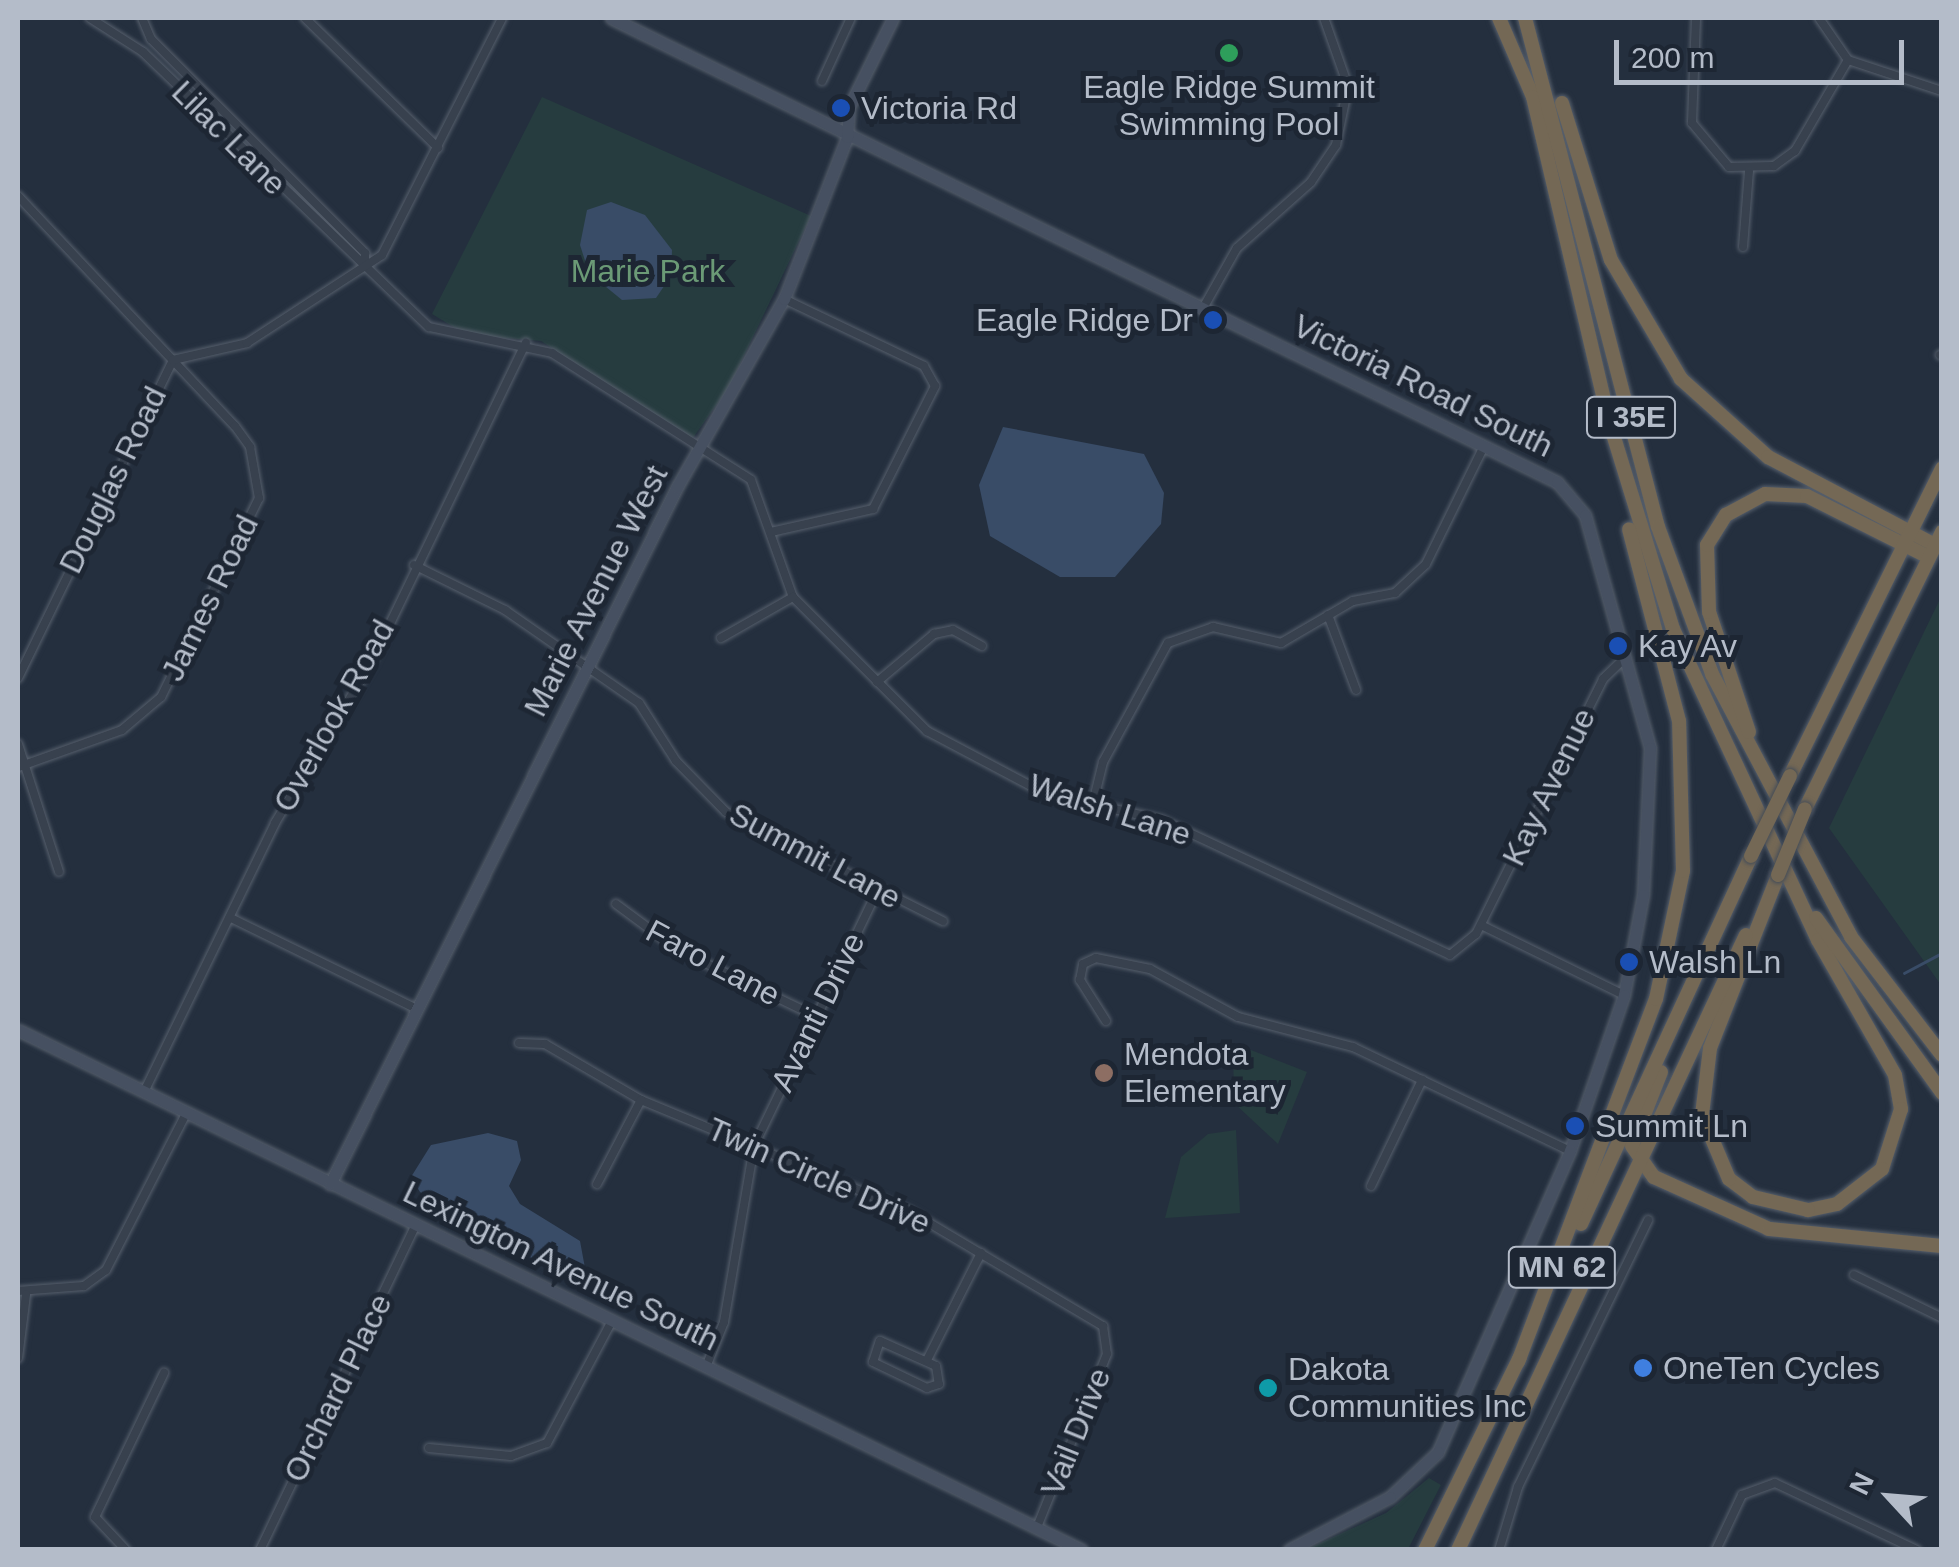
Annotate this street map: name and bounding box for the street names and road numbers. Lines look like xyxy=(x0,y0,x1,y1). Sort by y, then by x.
street label: Lilac Lane xyxy=(164,73,294,203)
street label: Victoria Road South xyxy=(1287,306,1559,466)
street label: Douglas Road xyxy=(51,380,175,580)
road number: I 35E xyxy=(1584,392,1678,442)
street label: Marie Avenue West xyxy=(516,458,676,724)
street label: James Road xyxy=(153,509,267,687)
street label: Overlook Road xyxy=(265,613,403,819)
street label: Kay Avenue xyxy=(1494,701,1604,873)
street label: Walsh Lane xyxy=(1024,766,1196,854)
street label: Summit Lane xyxy=(723,795,907,917)
street label: Faro Lane xyxy=(640,912,786,1014)
street label: Avanti Drive xyxy=(763,926,873,1098)
street label: Twin Circle Drive xyxy=(702,1110,936,1242)
street label: Lexington Avenue South xyxy=(396,1172,726,1360)
road number: MN 62 xyxy=(1507,1242,1617,1292)
street label: Orchard Place xyxy=(276,1288,400,1488)
street label: Vail Drive xyxy=(1033,1362,1119,1502)

